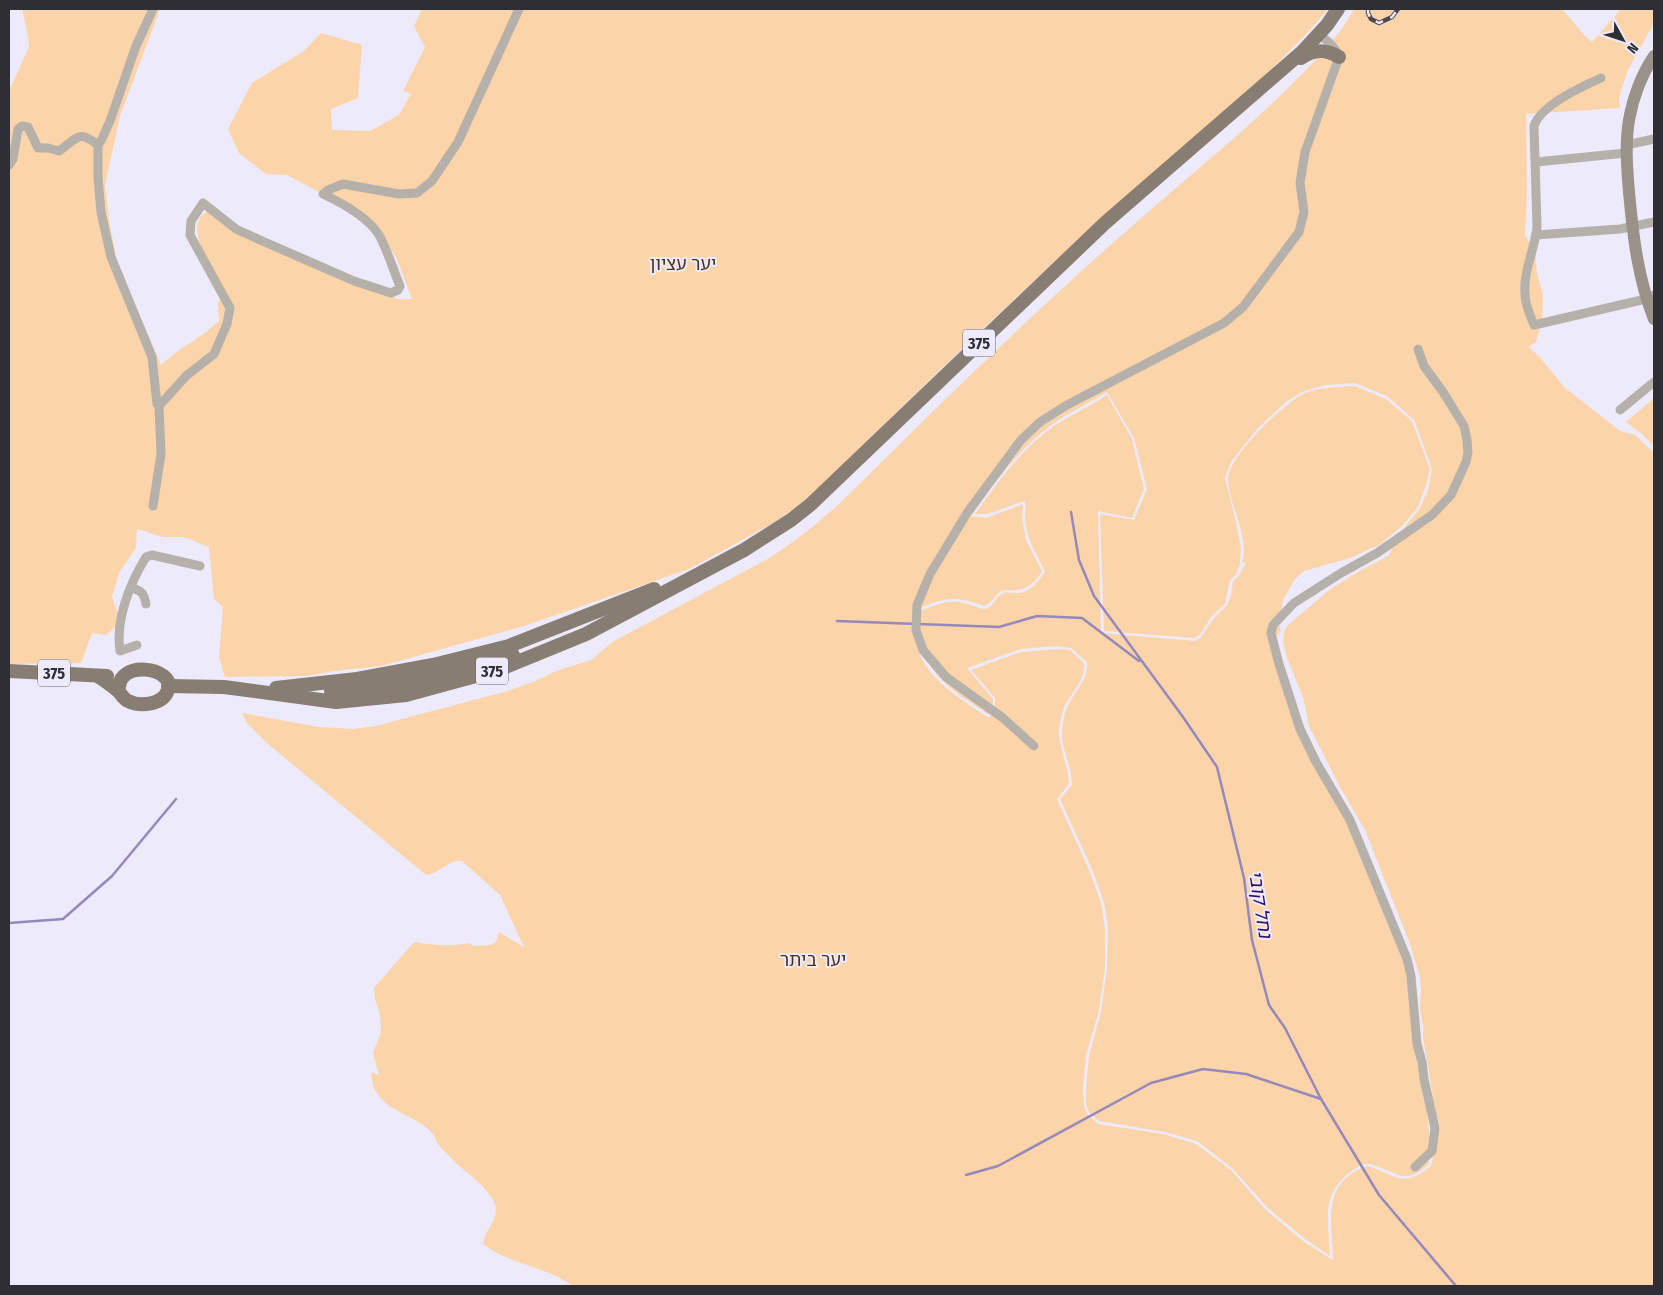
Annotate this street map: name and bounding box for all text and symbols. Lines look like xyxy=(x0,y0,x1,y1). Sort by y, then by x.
north arrow xyxy=(1598,15,1648,65)
text: N xyxy=(1623,39,1642,57)
park label: יער עציון xyxy=(650,253,716,275)
road number: 375 xyxy=(963,329,995,356)
road number: 375 xyxy=(476,658,508,684)
road number: 375 xyxy=(38,660,70,686)
water label: נחל קובי xyxy=(1244,869,1277,941)
park label: יער ביתר xyxy=(780,949,846,971)

